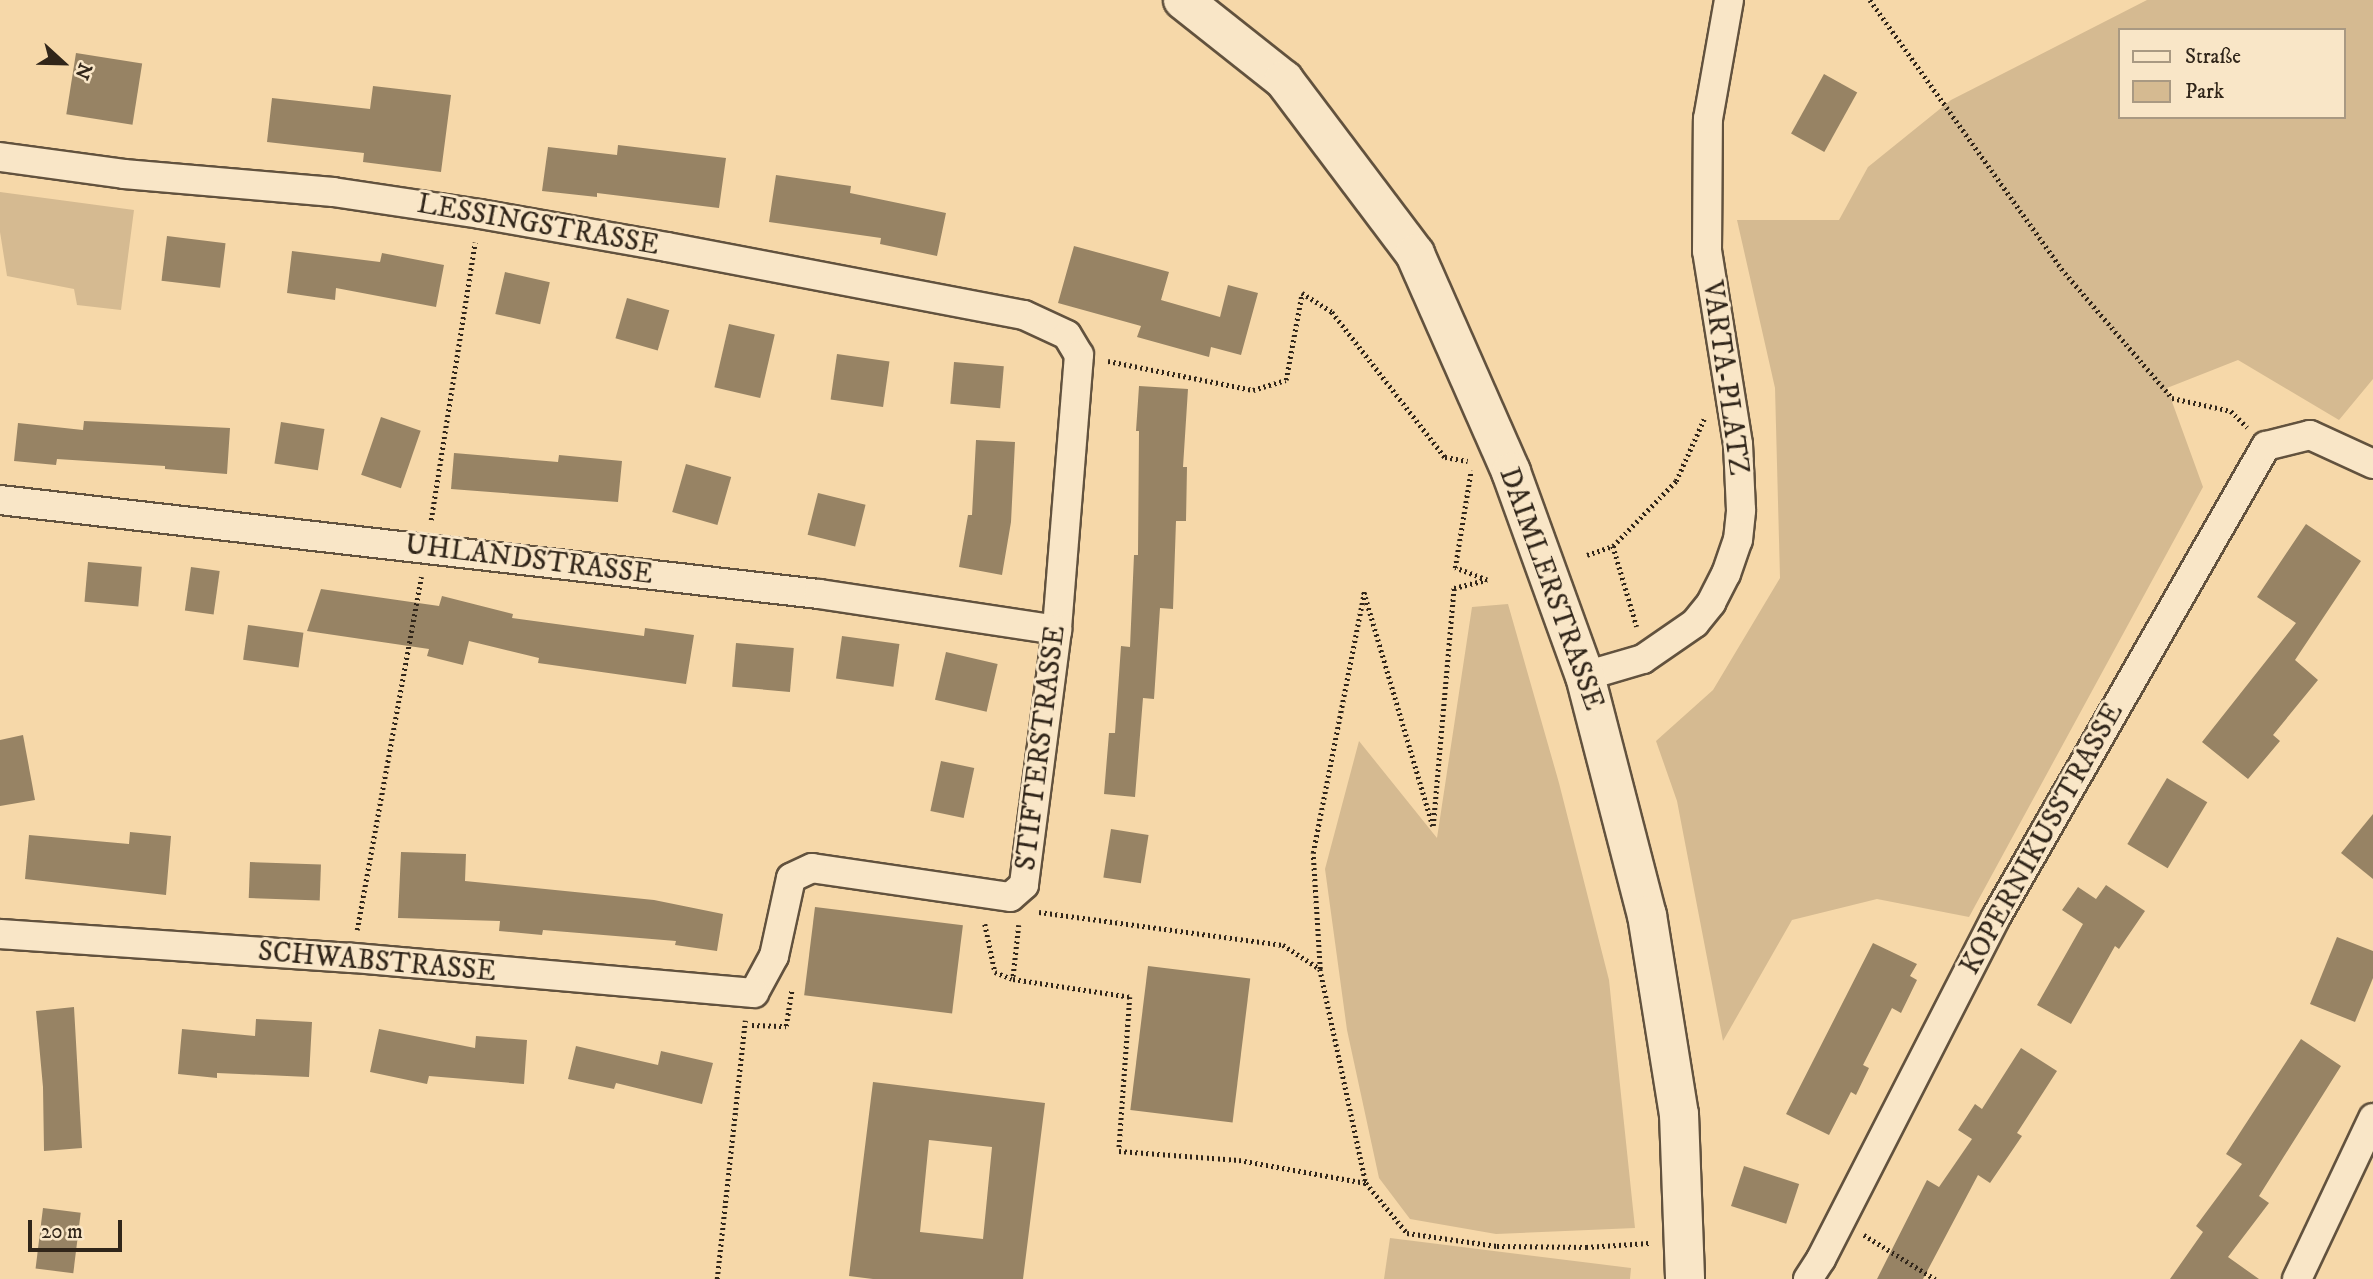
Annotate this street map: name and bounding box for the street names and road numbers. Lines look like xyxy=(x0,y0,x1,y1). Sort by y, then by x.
street label: LESSINGSTRASSE xyxy=(415,187,661,263)
street label: VARTA-PLATZ xyxy=(1695,279,1755,477)
street label: DAIMLERSTRASSE xyxy=(1491,463,1611,715)
street label: UHLANDSTRASSE xyxy=(403,528,655,592)
street label: STIFTERSTRASSE xyxy=(1009,624,1073,872)
street label: KOPERNIKUSSTRASSE xyxy=(1953,697,2131,981)
street label: SCHWABSTRASSE xyxy=(257,935,497,989)

